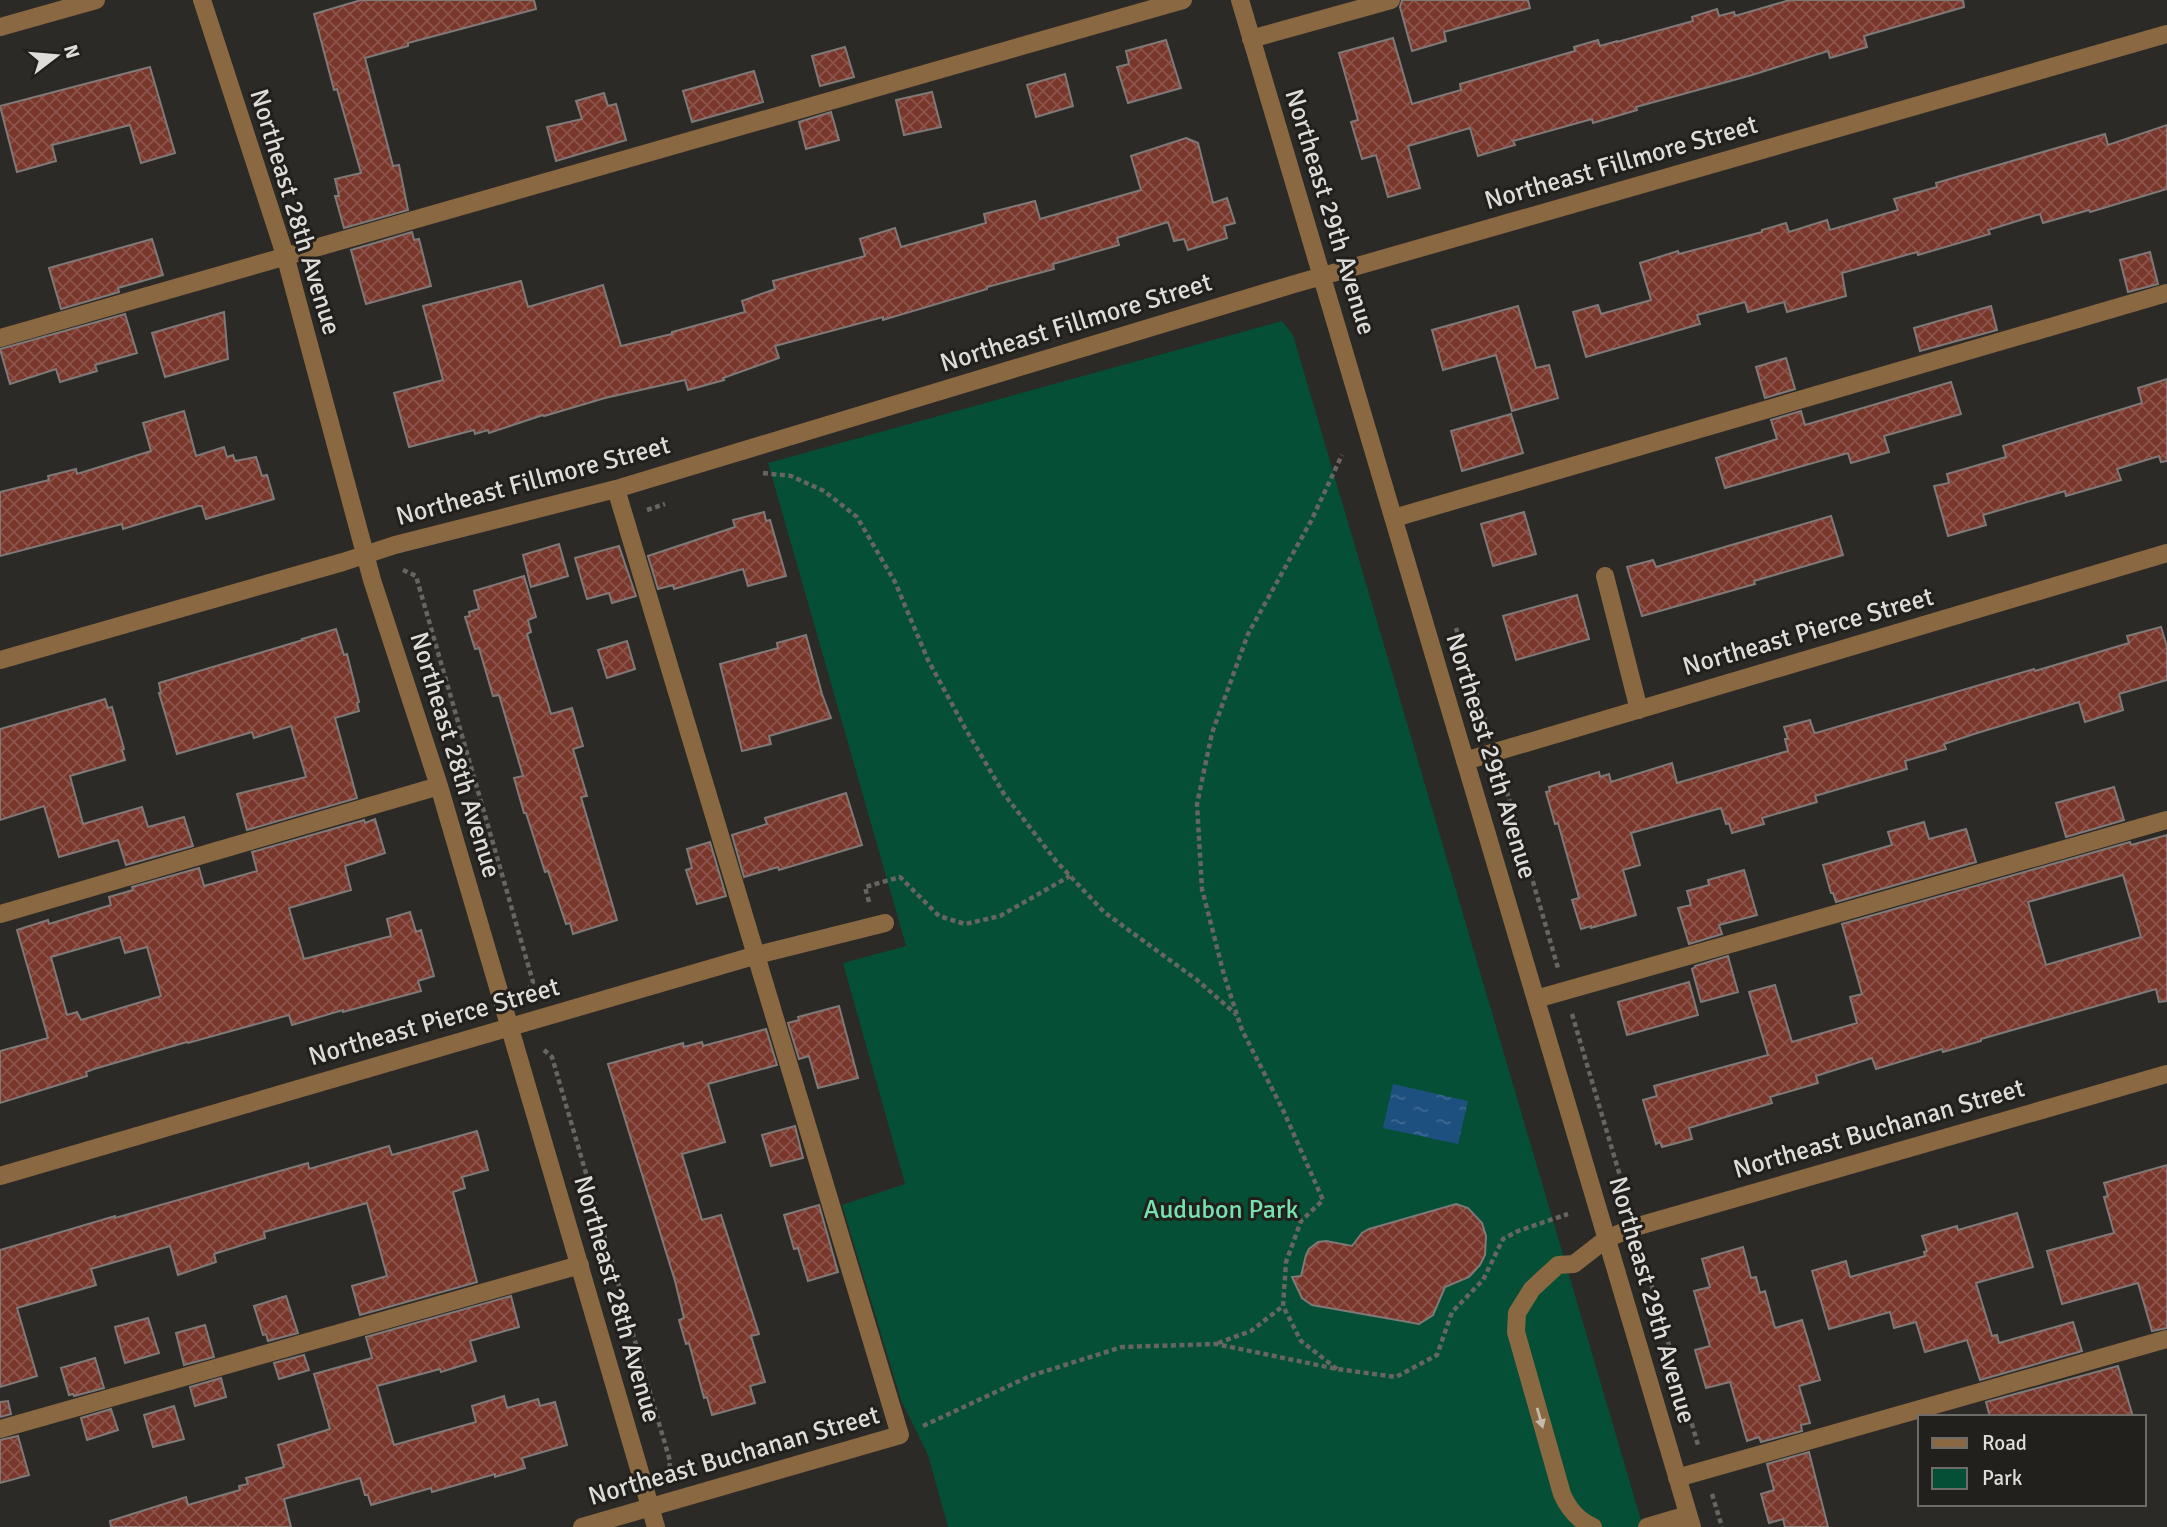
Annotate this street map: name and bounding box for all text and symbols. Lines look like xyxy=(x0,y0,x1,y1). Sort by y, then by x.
north arrow xyxy=(21,21,91,91)
text: N xyxy=(58,42,85,61)
street label: Northeast 28th Avenue xyxy=(242,85,348,339)
street label: Northeast 29th Avenue xyxy=(1277,85,1383,339)
street label: Northeast Fillmore Street xyxy=(1481,109,1761,217)
street label: Northeast Fillmore Street xyxy=(936,266,1216,380)
street label: Northeast Fillmore Street xyxy=(393,429,673,533)
street label: Northeast Pierce Street xyxy=(1679,581,1937,683)
street label: Northeast 28th Avenue xyxy=(402,628,508,882)
street label: Northeast 29th Avenue xyxy=(1438,629,1544,883)
street label: Northeast Pierce Street xyxy=(305,971,563,1073)
street label: Northeast Buchanan Street xyxy=(1730,1072,2028,1186)
street label: Northeast 28th Avenue xyxy=(566,1172,668,1426)
street label: Northeast 29th Avenue xyxy=(1601,1173,1703,1427)
park label: Audubon Park xyxy=(1144,1194,1298,1226)
street label: Northeast Buchanan Street xyxy=(585,1399,883,1513)
one-way arrow xyxy=(1536,1407,1546,1428)
legend xyxy=(1918,1415,2146,1506)
text: Road xyxy=(1982,1430,2027,1456)
text: Park xyxy=(1982,1465,2023,1491)

